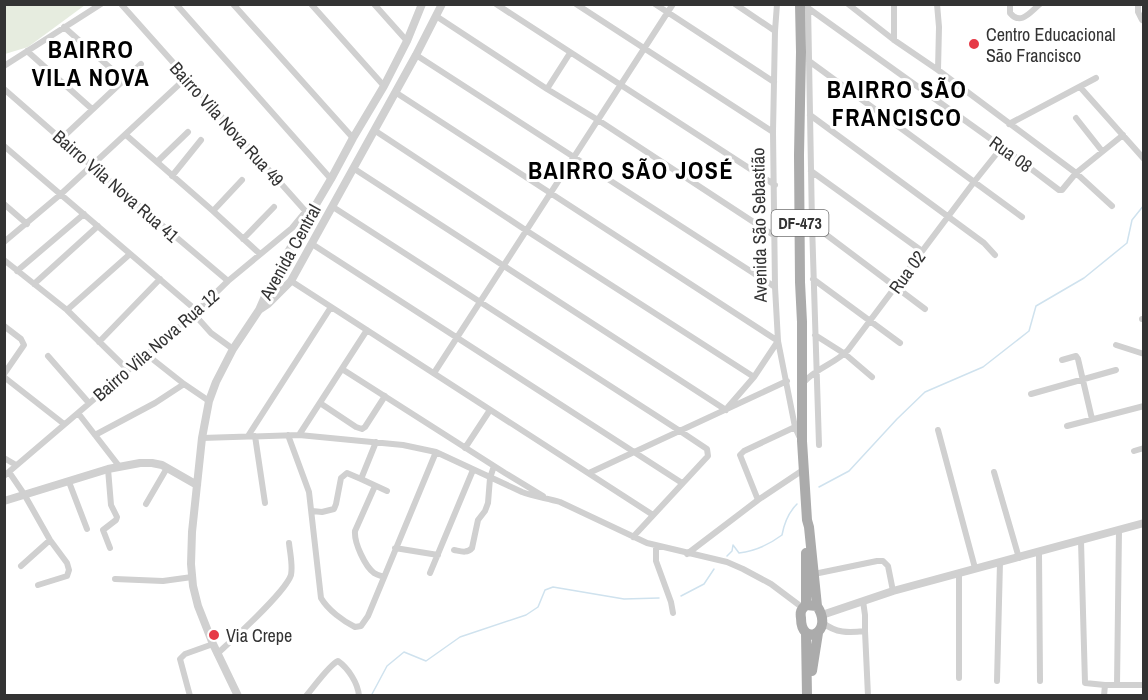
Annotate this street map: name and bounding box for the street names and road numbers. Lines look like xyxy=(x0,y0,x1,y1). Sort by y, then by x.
street label: Bairro Vila Nova Rua 49 xyxy=(164,56,290,192)
street label: Bairro Vila Nova Rua 41 xyxy=(48,124,185,248)
street label: Rua 08 xyxy=(984,130,1038,178)
street label: Avenida São Sebastião xyxy=(745,147,773,304)
street label: Avenida Central xyxy=(253,200,327,305)
road number: DF-473 xyxy=(772,210,828,236)
street label: Rua 02 xyxy=(883,245,931,299)
street label: Bairro Vila Nova Rua 12 xyxy=(88,283,224,407)

